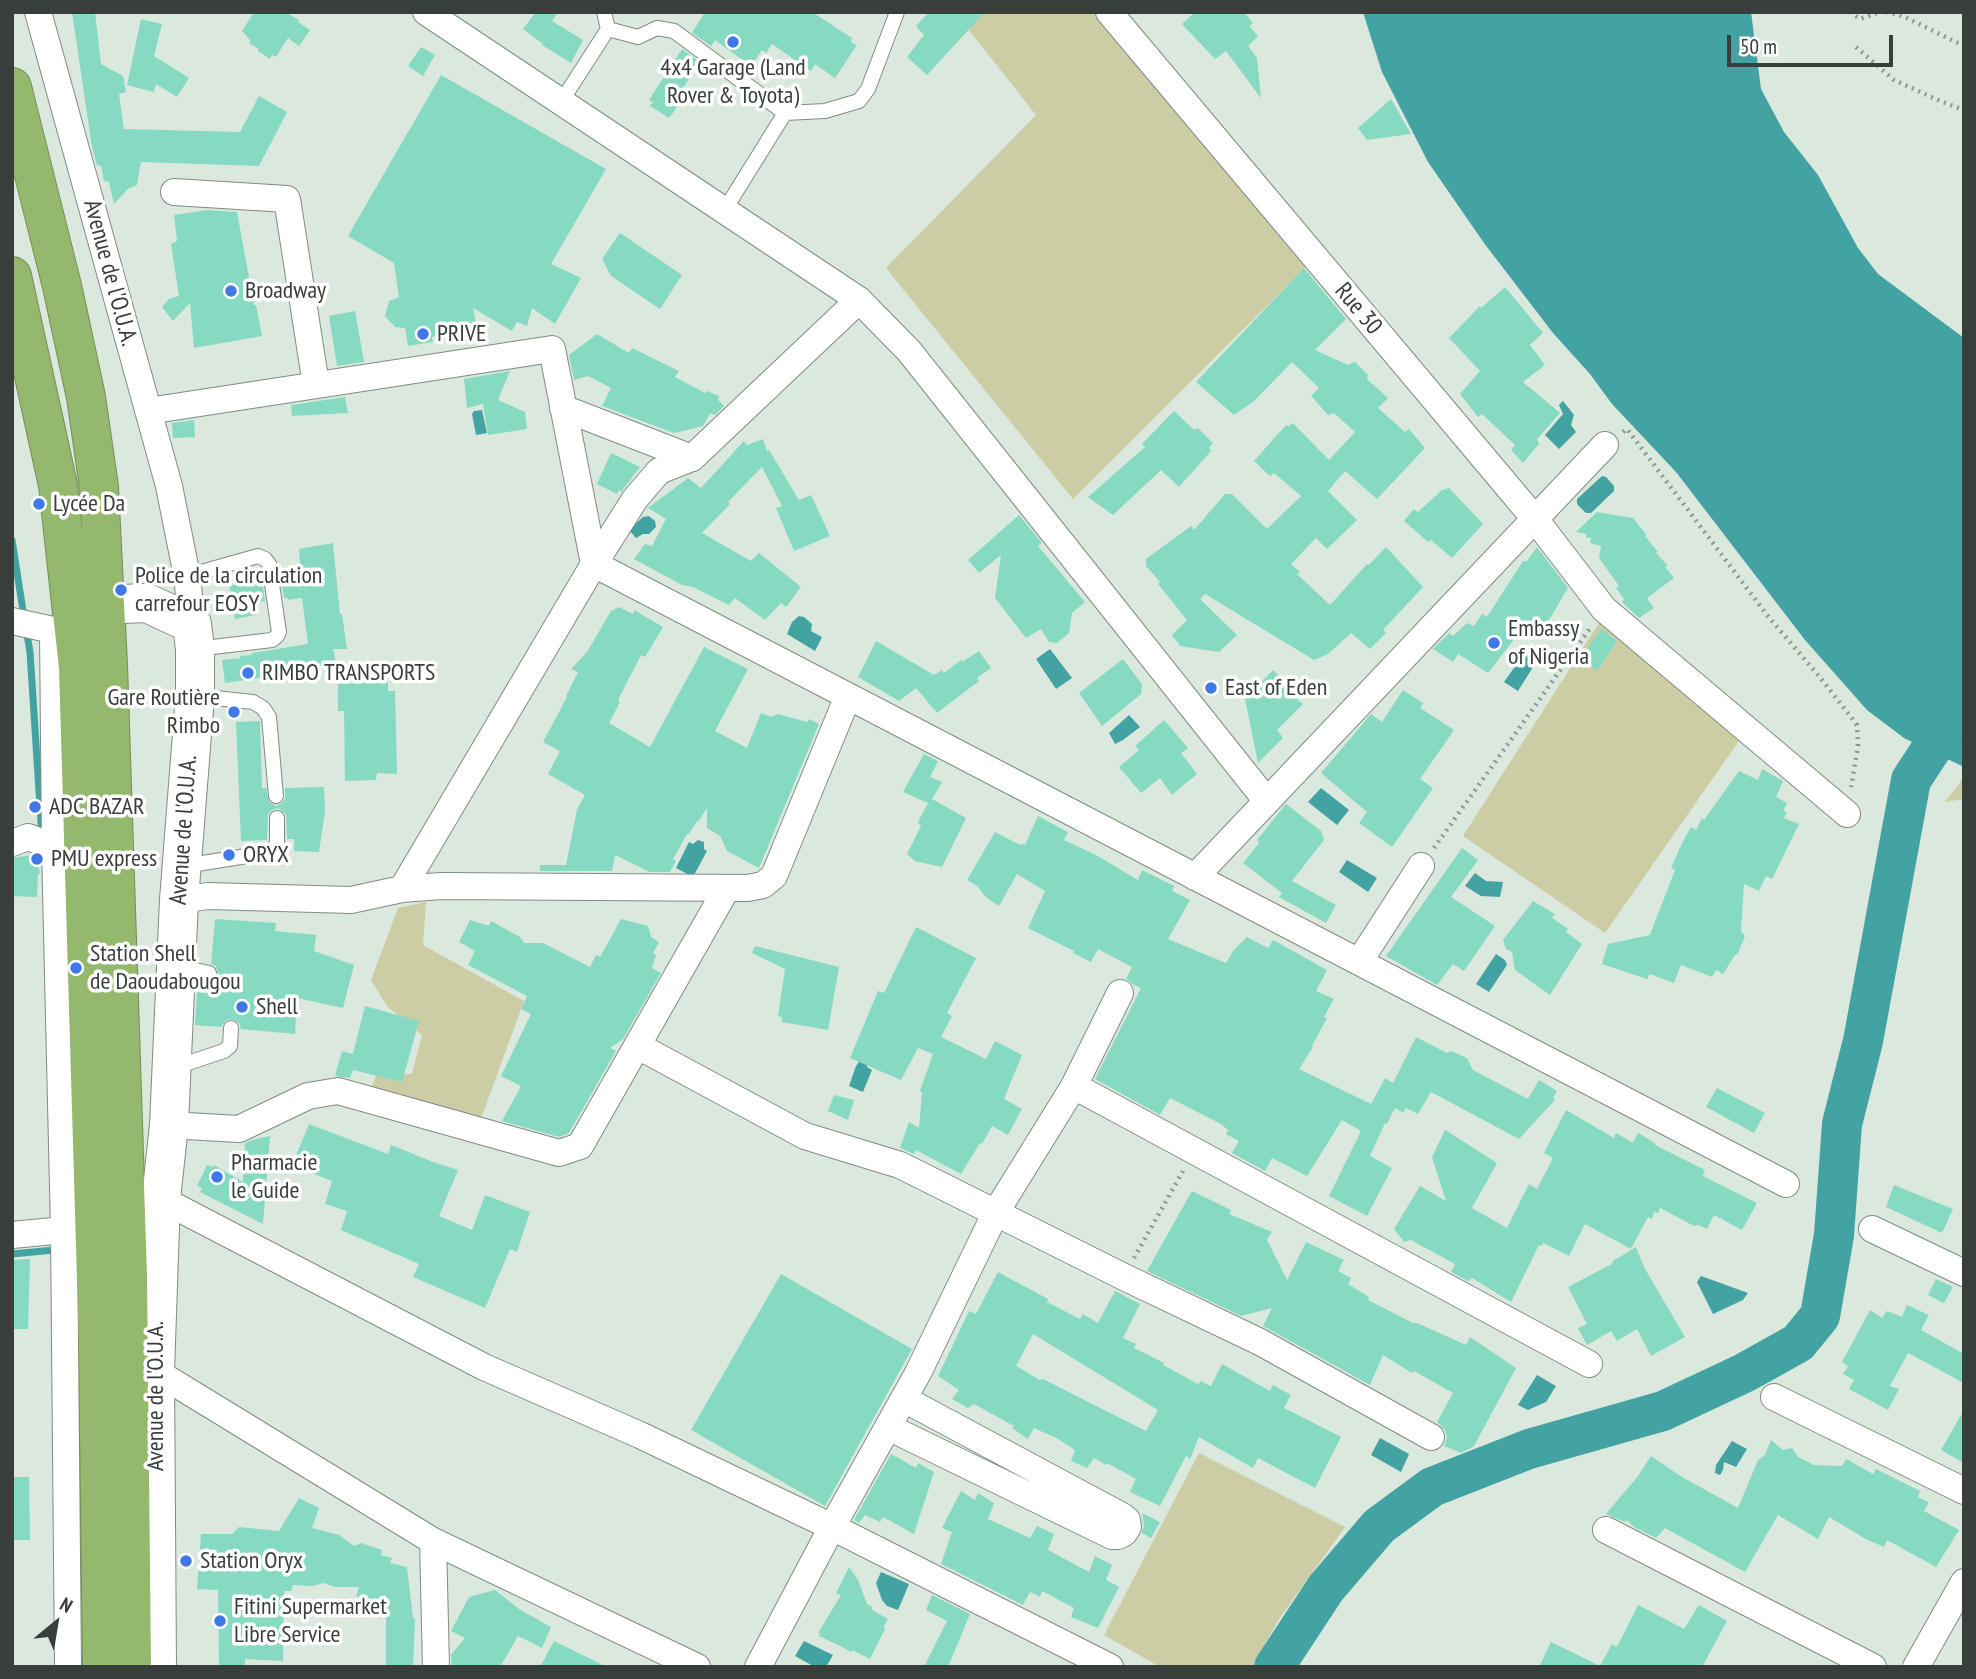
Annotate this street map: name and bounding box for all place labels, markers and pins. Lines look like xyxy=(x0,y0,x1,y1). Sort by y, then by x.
marker: 4x4 Garage (Land Rover & Toyota) xyxy=(725,34,741,50)
place label: 4x4 Garage (Land Rover & Toyota) xyxy=(660,54,806,110)
place label: Broadway xyxy=(245,277,326,305)
marker: Broadway xyxy=(223,283,239,299)
place label: PRIVE xyxy=(437,320,486,348)
marker: PRIVE xyxy=(415,326,431,342)
place label: Lycée Da xyxy=(53,490,125,518)
marker: Lycée Da xyxy=(31,496,47,512)
place label: Police de la circulation carrefour EOSY xyxy=(135,562,322,618)
marker: Police de la circulation carrefour EOSY xyxy=(113,582,129,598)
place label: Embassy of Nigeria xyxy=(1508,615,1589,671)
marker: Embassy of Nigeria xyxy=(1486,635,1502,651)
place label: RIMBO TRANSPORTS xyxy=(262,659,435,687)
marker: RIMBO TRANSPORTS xyxy=(240,665,256,681)
place label: East of Eden xyxy=(1225,674,1327,702)
marker: East of Eden xyxy=(1203,680,1219,696)
place label: Gare Routière Rimbo xyxy=(107,684,220,740)
marker: Gare Routière Rimbo xyxy=(226,704,242,720)
place label: ADC BAZAR xyxy=(49,793,144,821)
marker: ADC BAZAR xyxy=(27,799,43,815)
place label: ORYX xyxy=(243,841,289,869)
place label: PMU express xyxy=(51,845,157,873)
marker: ORYX xyxy=(221,847,237,863)
marker: PMU express xyxy=(29,851,45,867)
place label: Station Shell de Daoudabougou xyxy=(90,940,241,996)
marker: Station Shell de Daoudabougou xyxy=(68,960,84,976)
place label: Shell xyxy=(256,993,298,1021)
marker: Shell xyxy=(234,999,250,1015)
place label: Pharmacie le Guide xyxy=(231,1149,317,1205)
marker: Pharmacie le Guide xyxy=(209,1169,225,1185)
place label: Station Oryx xyxy=(200,1547,303,1575)
marker: Station Oryx xyxy=(178,1553,194,1569)
place label: Fitini Supermarket Libre Service xyxy=(234,1593,387,1649)
marker: Fitini Supermarket Libre Service xyxy=(212,1613,228,1629)

